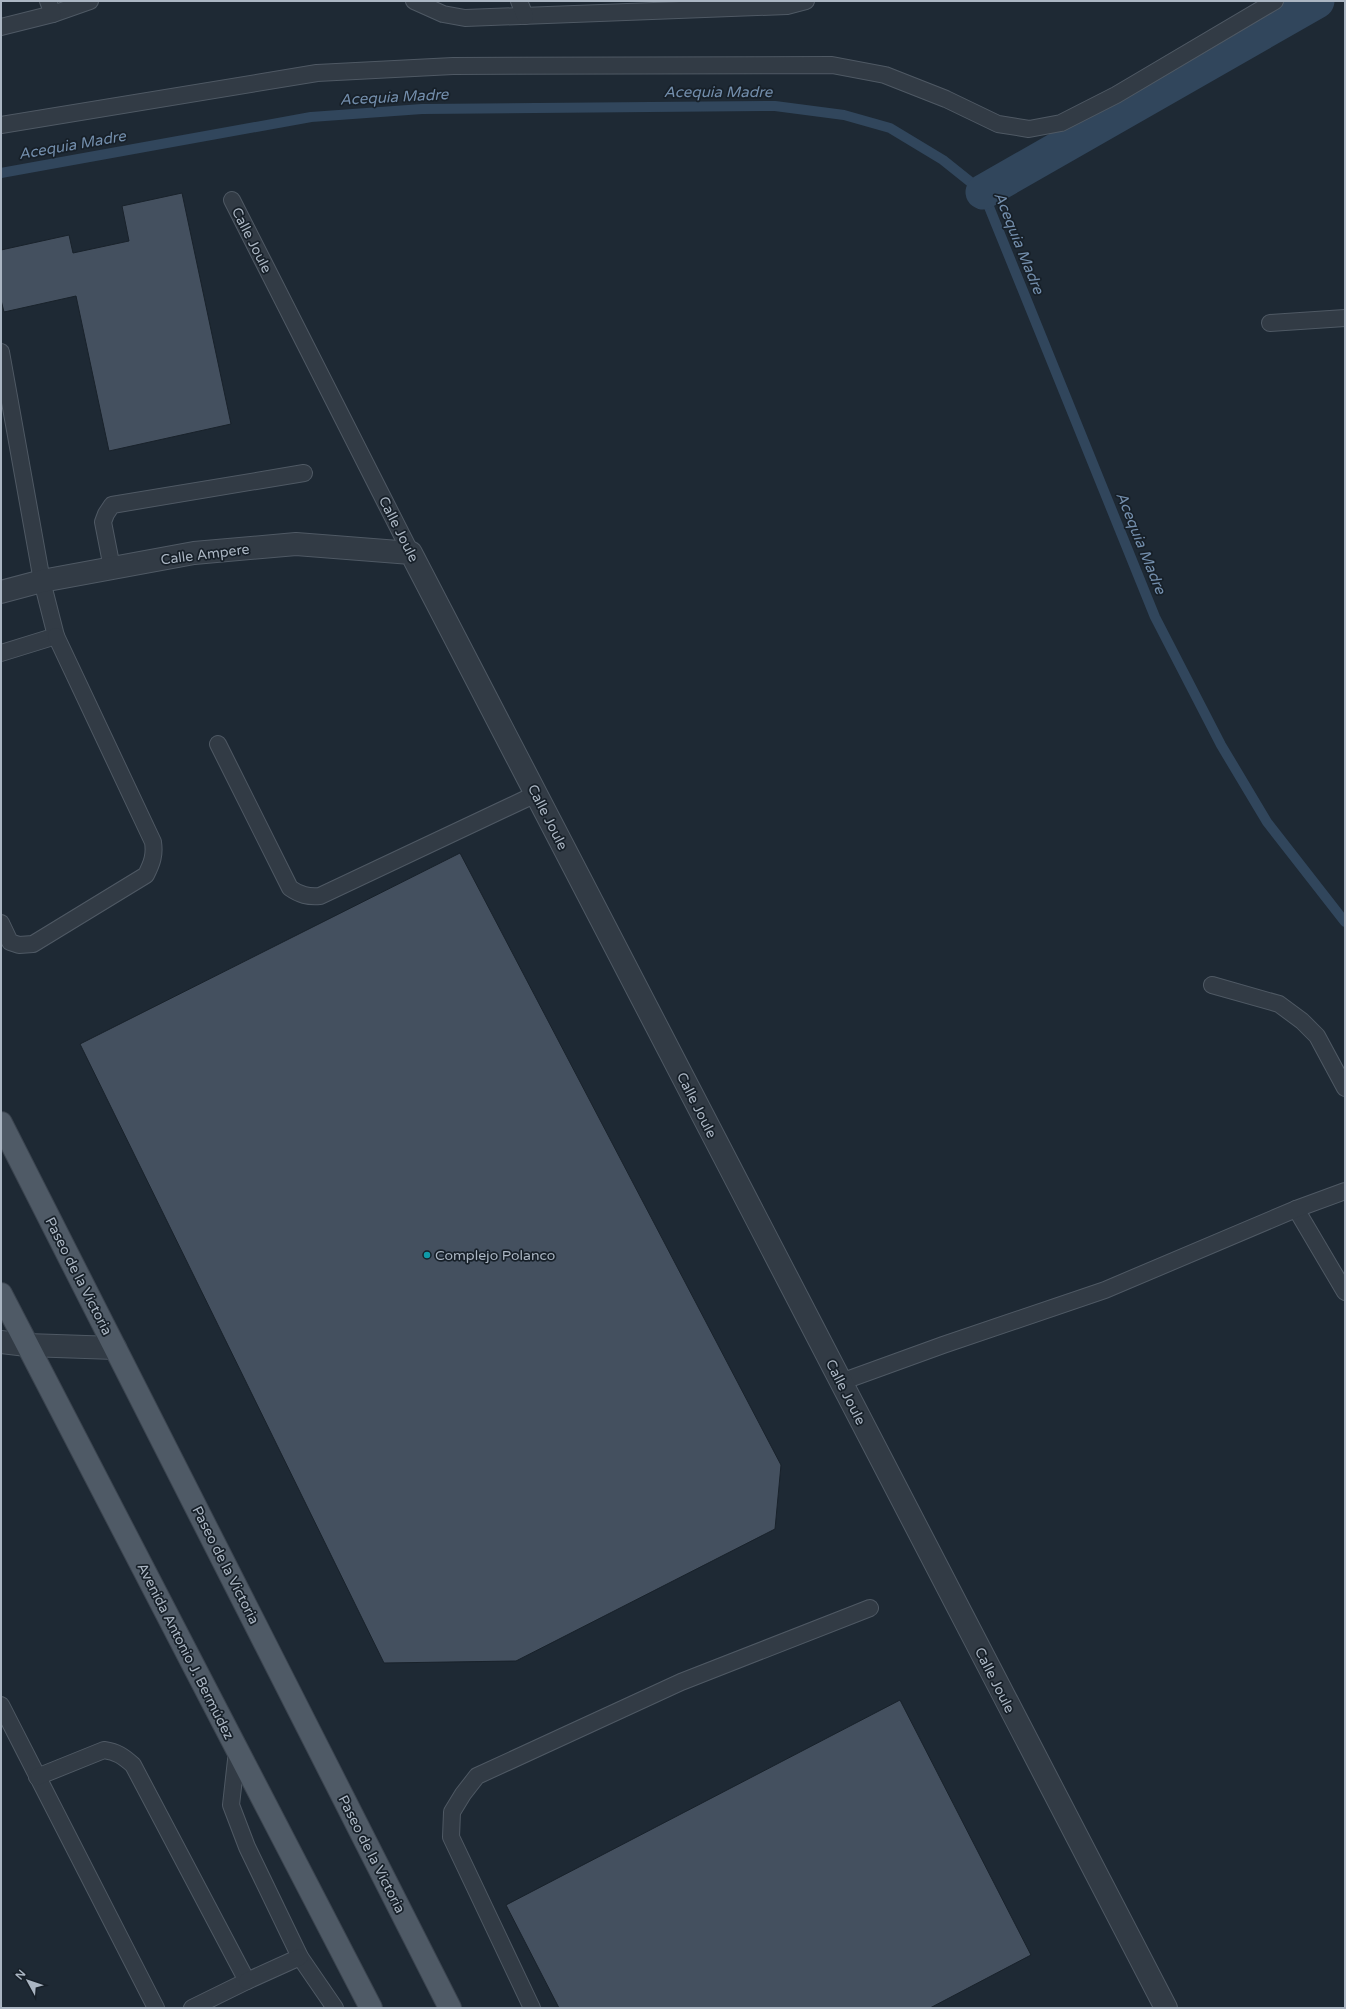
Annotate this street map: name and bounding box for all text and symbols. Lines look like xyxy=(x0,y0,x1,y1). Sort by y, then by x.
water label: Acequia Madre xyxy=(664,83,774,101)
water label: Acequia Madre xyxy=(339,85,450,109)
water label: Acequia Madre xyxy=(17,126,128,163)
water label: Acequia Madre xyxy=(990,189,1048,298)
street label: Calle Joule xyxy=(228,205,275,276)
water label: Acequia Madre xyxy=(1112,489,1170,598)
street label: Calle Joule xyxy=(375,494,422,565)
street label: Calle Ampere xyxy=(160,541,250,568)
street label: Calle Joule xyxy=(524,782,571,853)
street label: Calle Joule xyxy=(673,1070,720,1141)
street label: Paseo de la Victoria xyxy=(41,1214,116,1338)
place label: Complejo Polanco xyxy=(435,1247,555,1264)
marker: Complejo Polanco xyxy=(422,1250,432,1260)
street label: Calle Joule xyxy=(822,1357,869,1428)
street label: Paseo de la Victoria xyxy=(188,1503,263,1627)
street label: Avenida Antonio J. Bermúdez xyxy=(133,1560,238,1742)
street label: Calle Joule xyxy=(971,1645,1018,1716)
street label: Paseo de la Victoria xyxy=(334,1792,409,1916)
north arrow xyxy=(8,1961,48,2001)
text: N xyxy=(13,1967,29,1982)

